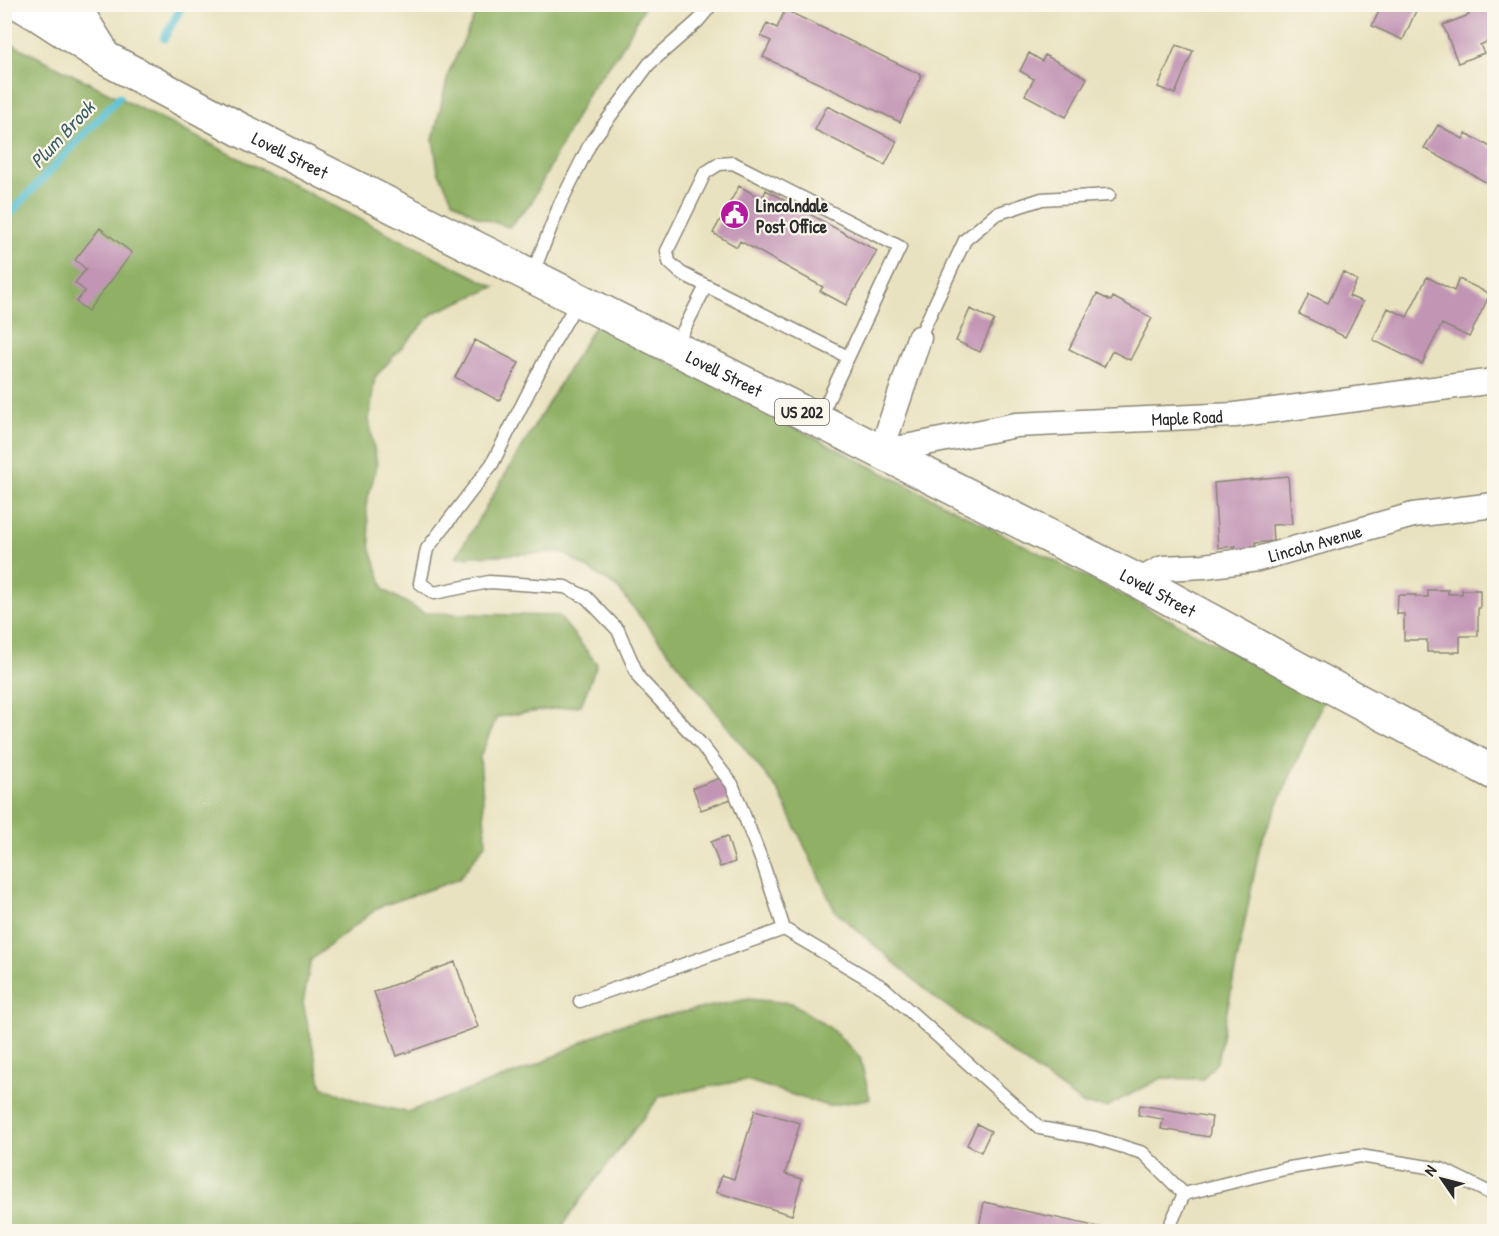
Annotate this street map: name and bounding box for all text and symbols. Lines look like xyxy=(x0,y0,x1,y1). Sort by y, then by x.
water label: Plum Brook xyxy=(24,93,101,174)
street label: Lovell Street xyxy=(248,125,333,185)
place label: Lincolndale Post Office xyxy=(756,193,829,239)
public building icon: Lincolndale Post Office xyxy=(719,199,751,231)
street label: Lovell Street xyxy=(682,344,768,403)
road number: US 202 xyxy=(775,399,829,425)
street label: Maple Road xyxy=(1151,403,1223,431)
street label: Lincoln Avenue xyxy=(1266,518,1365,568)
street label: Lovell Street xyxy=(1116,562,1201,623)
north arrow xyxy=(1412,1149,1472,1209)
text: N xyxy=(1418,1160,1441,1180)

